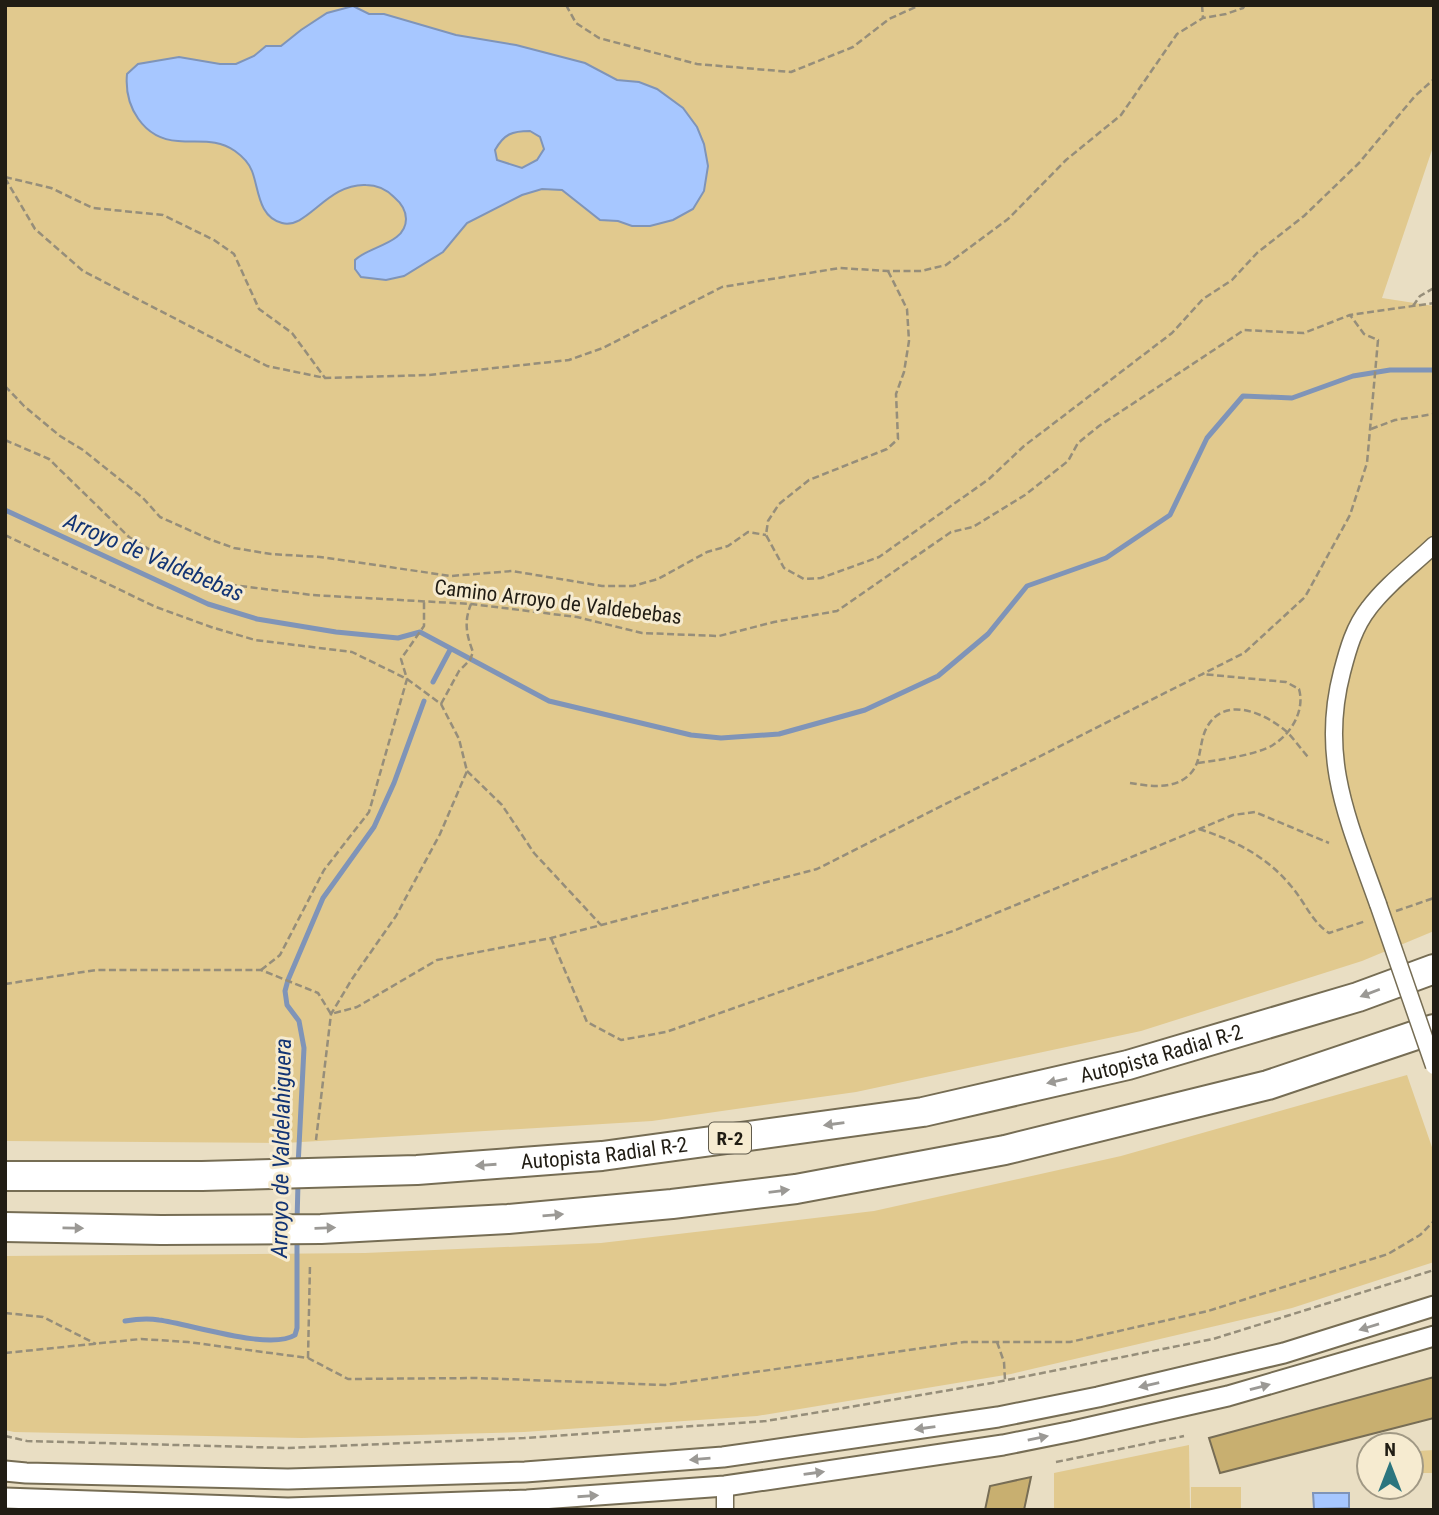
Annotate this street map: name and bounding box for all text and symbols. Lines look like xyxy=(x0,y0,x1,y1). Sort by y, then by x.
water label: Arroyo de Valdebebas xyxy=(59,507,248,607)
street label: Camino Arroyo de Valdebebas xyxy=(433,575,683,629)
one-way arrow xyxy=(1359,987,1380,998)
street label: Autopista Radial R-2 xyxy=(1078,1020,1245,1088)
water label: Arroyo de Valdelahiguera xyxy=(266,1038,297,1259)
one-way arrow xyxy=(1046,1076,1068,1087)
one-way arrow xyxy=(823,1119,845,1130)
road number: R-2 xyxy=(709,1122,751,1154)
street label: Autopista Radial R-2 xyxy=(520,1132,689,1174)
one-way arrow xyxy=(475,1160,497,1171)
one-way arrow xyxy=(768,1186,790,1197)
one-way arrow xyxy=(542,1209,564,1220)
one-way arrow xyxy=(63,1222,85,1234)
one-way arrow xyxy=(315,1223,337,1234)
one-way arrow xyxy=(1358,1322,1379,1332)
one-way arrow xyxy=(1138,1380,1160,1391)
one-way arrow xyxy=(1250,1382,1271,1392)
one-way arrow xyxy=(914,1423,936,1434)
north arrow xyxy=(1355,1431,1425,1501)
one-way arrow xyxy=(1027,1432,1049,1443)
text: N xyxy=(1384,1438,1396,1461)
one-way arrow xyxy=(689,1454,711,1465)
one-way arrow xyxy=(803,1467,825,1478)
one-way arrow xyxy=(577,1490,599,1501)

